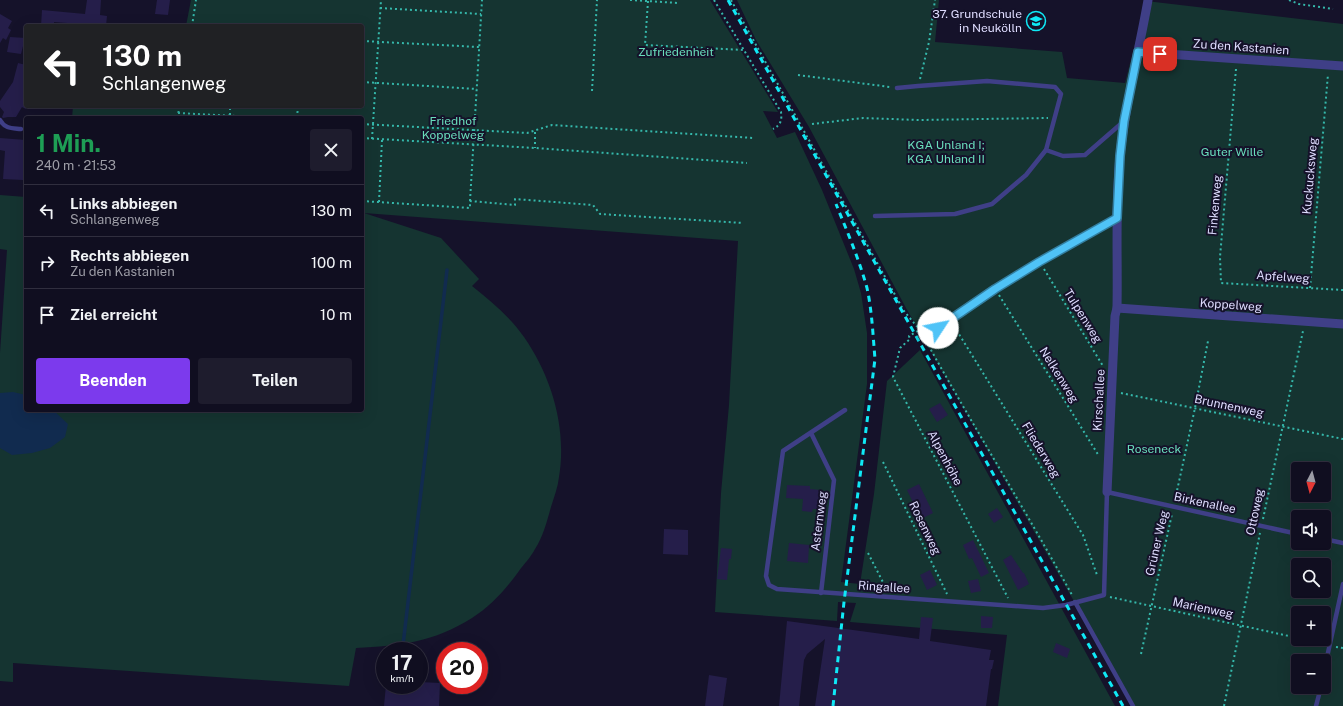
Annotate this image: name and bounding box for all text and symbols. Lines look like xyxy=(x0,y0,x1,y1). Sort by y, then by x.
place label: 37. Grundschule in Neukölln xyxy=(932,7,1022,35)
school or university icon: 37. Grundschule in Neukölln xyxy=(1025,10,1047,32)
pin xyxy=(1143,37,1177,71)
street label: Zu den Kastanien xyxy=(1192,37,1290,57)
text: 130 m xyxy=(102,39,182,72)
icon: left xyxy=(36,40,88,92)
icon: arrive xyxy=(1149,43,1171,65)
park label: Zufriedenheit xyxy=(638,45,714,59)
text: Schlangenweg xyxy=(102,73,226,94)
park label: Friedhof Koppelweg xyxy=(422,114,484,142)
text: 1 Min. xyxy=(36,129,101,157)
button: close xyxy=(310,129,352,171)
street label: Kuckucksweg xyxy=(1300,137,1320,215)
park label: KGA Unland I; KGA Uhland II xyxy=(907,138,985,166)
park label: Guter Wille xyxy=(1201,145,1263,159)
text: 240 m · 21:53 xyxy=(36,158,116,173)
street label: Finkenweg xyxy=(1205,174,1225,236)
text: Links abbiegen xyxy=(70,195,177,212)
icon: left xyxy=(36,200,58,222)
text: 130 m xyxy=(311,202,352,219)
text: Schlangenweg xyxy=(70,212,160,227)
text: Rechts abbiegen xyxy=(70,247,189,264)
icon: right xyxy=(36,252,58,274)
text: 100 m xyxy=(311,254,352,271)
text: Zu den Kastanien xyxy=(70,264,175,279)
street label: Apfelweg xyxy=(1256,268,1310,286)
street label: Tulpenweg xyxy=(1061,286,1105,346)
street label: Koppelweg xyxy=(1199,296,1263,314)
icon: arrive xyxy=(36,304,58,326)
text: Ziel erreicht xyxy=(70,306,157,323)
text: 10 m xyxy=(320,306,352,323)
position arrow xyxy=(917,307,959,349)
street label: Nelkenweg xyxy=(1036,345,1082,405)
button: Beenden xyxy=(36,358,190,404)
button: Teilen xyxy=(198,358,352,404)
street label: Kirschallee xyxy=(1090,368,1108,431)
street label: Brunnenweg xyxy=(1193,392,1265,420)
street label: Fliederweg xyxy=(1019,420,1063,480)
street label: Alpenhöhe xyxy=(925,428,965,488)
park label: Roseneck xyxy=(1127,442,1181,456)
north arrow xyxy=(1291,462,1331,502)
map controls xyxy=(1291,462,1331,694)
street label: Ottoweg xyxy=(1243,487,1267,537)
street label: Asternweg xyxy=(808,490,830,552)
street label: Birkenallee xyxy=(1173,490,1237,516)
street label: Rosenweg xyxy=(906,499,944,557)
street label: Grüner Weg xyxy=(1143,509,1171,577)
button: sound xyxy=(1291,510,1331,550)
button: search xyxy=(1291,558,1331,598)
street label: Ringallee xyxy=(857,578,911,596)
street label: Marienweg xyxy=(1171,595,1235,621)
button: + xyxy=(1291,606,1331,646)
speed limit sign: 20 xyxy=(436,642,488,694)
text: 17 xyxy=(391,651,413,675)
button: − xyxy=(1291,654,1331,694)
text: km/h xyxy=(390,672,414,684)

